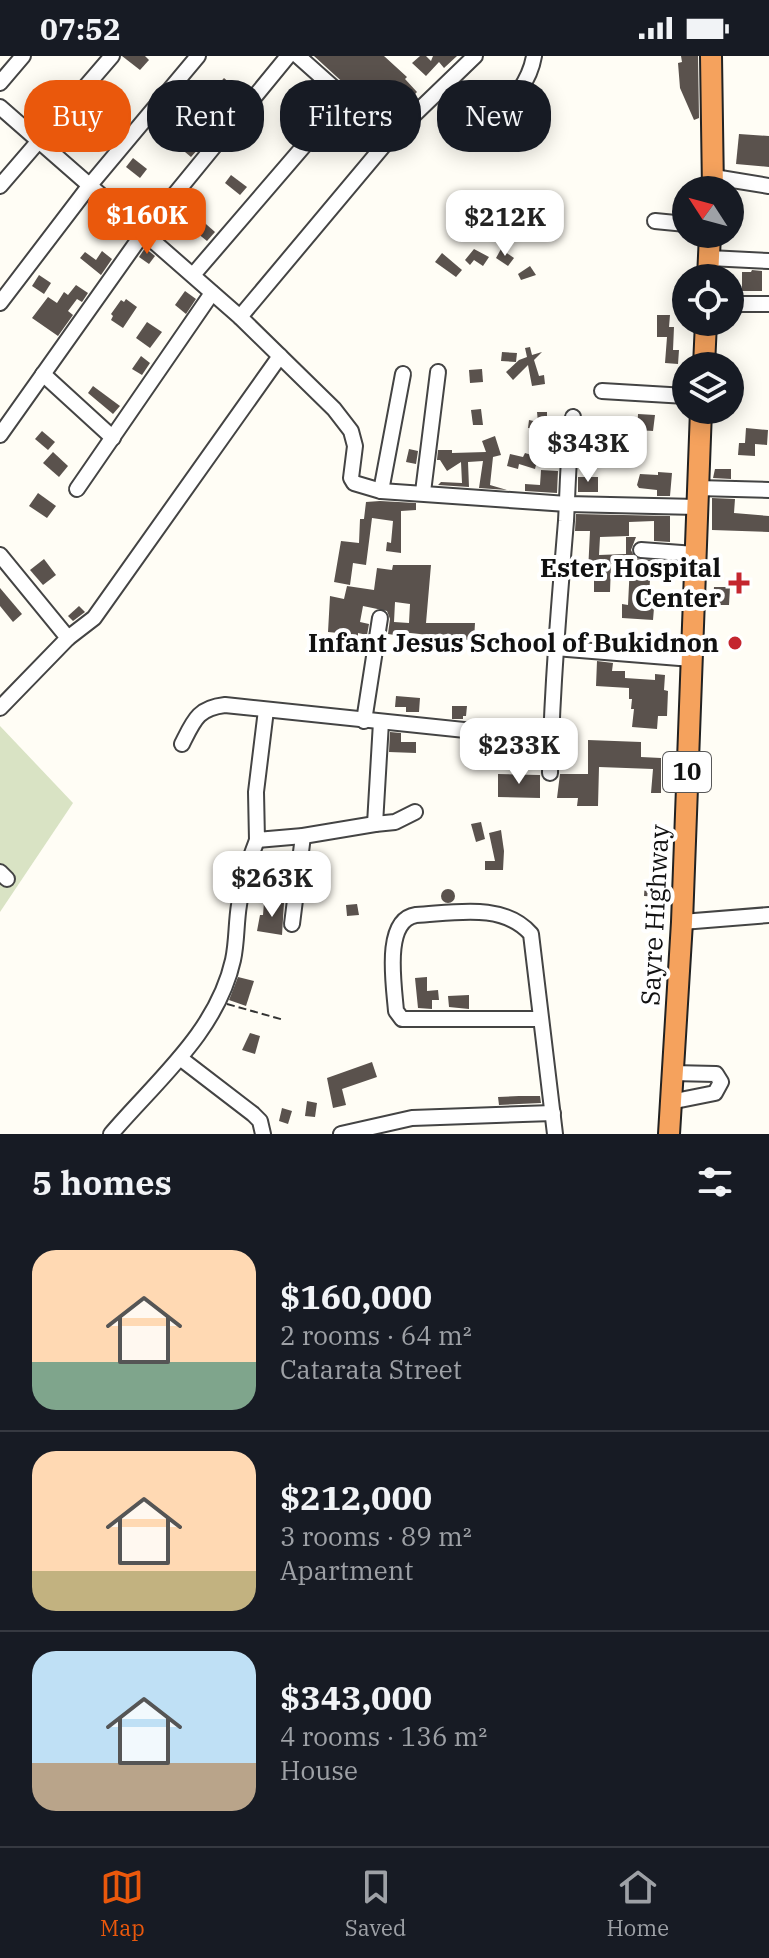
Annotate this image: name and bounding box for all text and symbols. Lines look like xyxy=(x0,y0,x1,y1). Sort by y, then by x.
text: 07:52 xyxy=(40,9,121,48)
chip: Buy xyxy=(24,80,131,152)
chip: Rent xyxy=(147,80,264,152)
chip: Filters xyxy=(280,80,421,152)
chip: New xyxy=(437,80,551,152)
north arrow xyxy=(672,176,744,248)
map controls xyxy=(672,176,744,424)
pin: $160K xyxy=(91,188,203,256)
pin: $212K xyxy=(449,190,561,258)
text: $160K xyxy=(106,197,188,231)
text: $212K xyxy=(464,199,546,233)
button: locate xyxy=(672,264,744,336)
button: layers xyxy=(672,352,744,424)
pin: $343K xyxy=(532,416,644,484)
text: $343K xyxy=(547,425,629,459)
place label: Ester Hospital Center xyxy=(540,550,721,614)
marker: Ester Hospital Center xyxy=(728,572,750,594)
place label: Infant Jesus School of Bukidnon xyxy=(308,625,719,659)
marker: Infant Jesus School of Bukidnon xyxy=(726,634,744,652)
pin: $233K xyxy=(463,718,575,786)
text: $233K xyxy=(478,727,560,761)
road number: 10 xyxy=(663,752,711,792)
street label: Sayre Highway xyxy=(632,823,676,1006)
pin: $263K xyxy=(216,851,328,919)
text: $263K xyxy=(231,860,313,894)
text: 5 homes xyxy=(32,1160,172,1204)
icon: filters xyxy=(693,1160,737,1204)
text: $160,000 xyxy=(280,1274,432,1318)
icon: home xyxy=(96,1282,192,1378)
text: 2 rooms · 64 m² xyxy=(280,1318,472,1352)
text: Catarata Street xyxy=(280,1352,462,1386)
text: $212,000 xyxy=(280,1475,432,1519)
icon: home xyxy=(96,1483,192,1579)
text: 3 rooms · 89 m² xyxy=(280,1519,472,1553)
text: Apartment xyxy=(280,1553,413,1587)
text: $343,000 xyxy=(280,1675,432,1719)
icon: home xyxy=(96,1683,192,1779)
text: 4 rooms · 136 m² xyxy=(280,1719,487,1753)
text: House xyxy=(280,1753,358,1787)
tab: Map xyxy=(100,1865,145,1942)
tab: Saved xyxy=(345,1865,406,1942)
tab: Home xyxy=(606,1865,669,1942)

